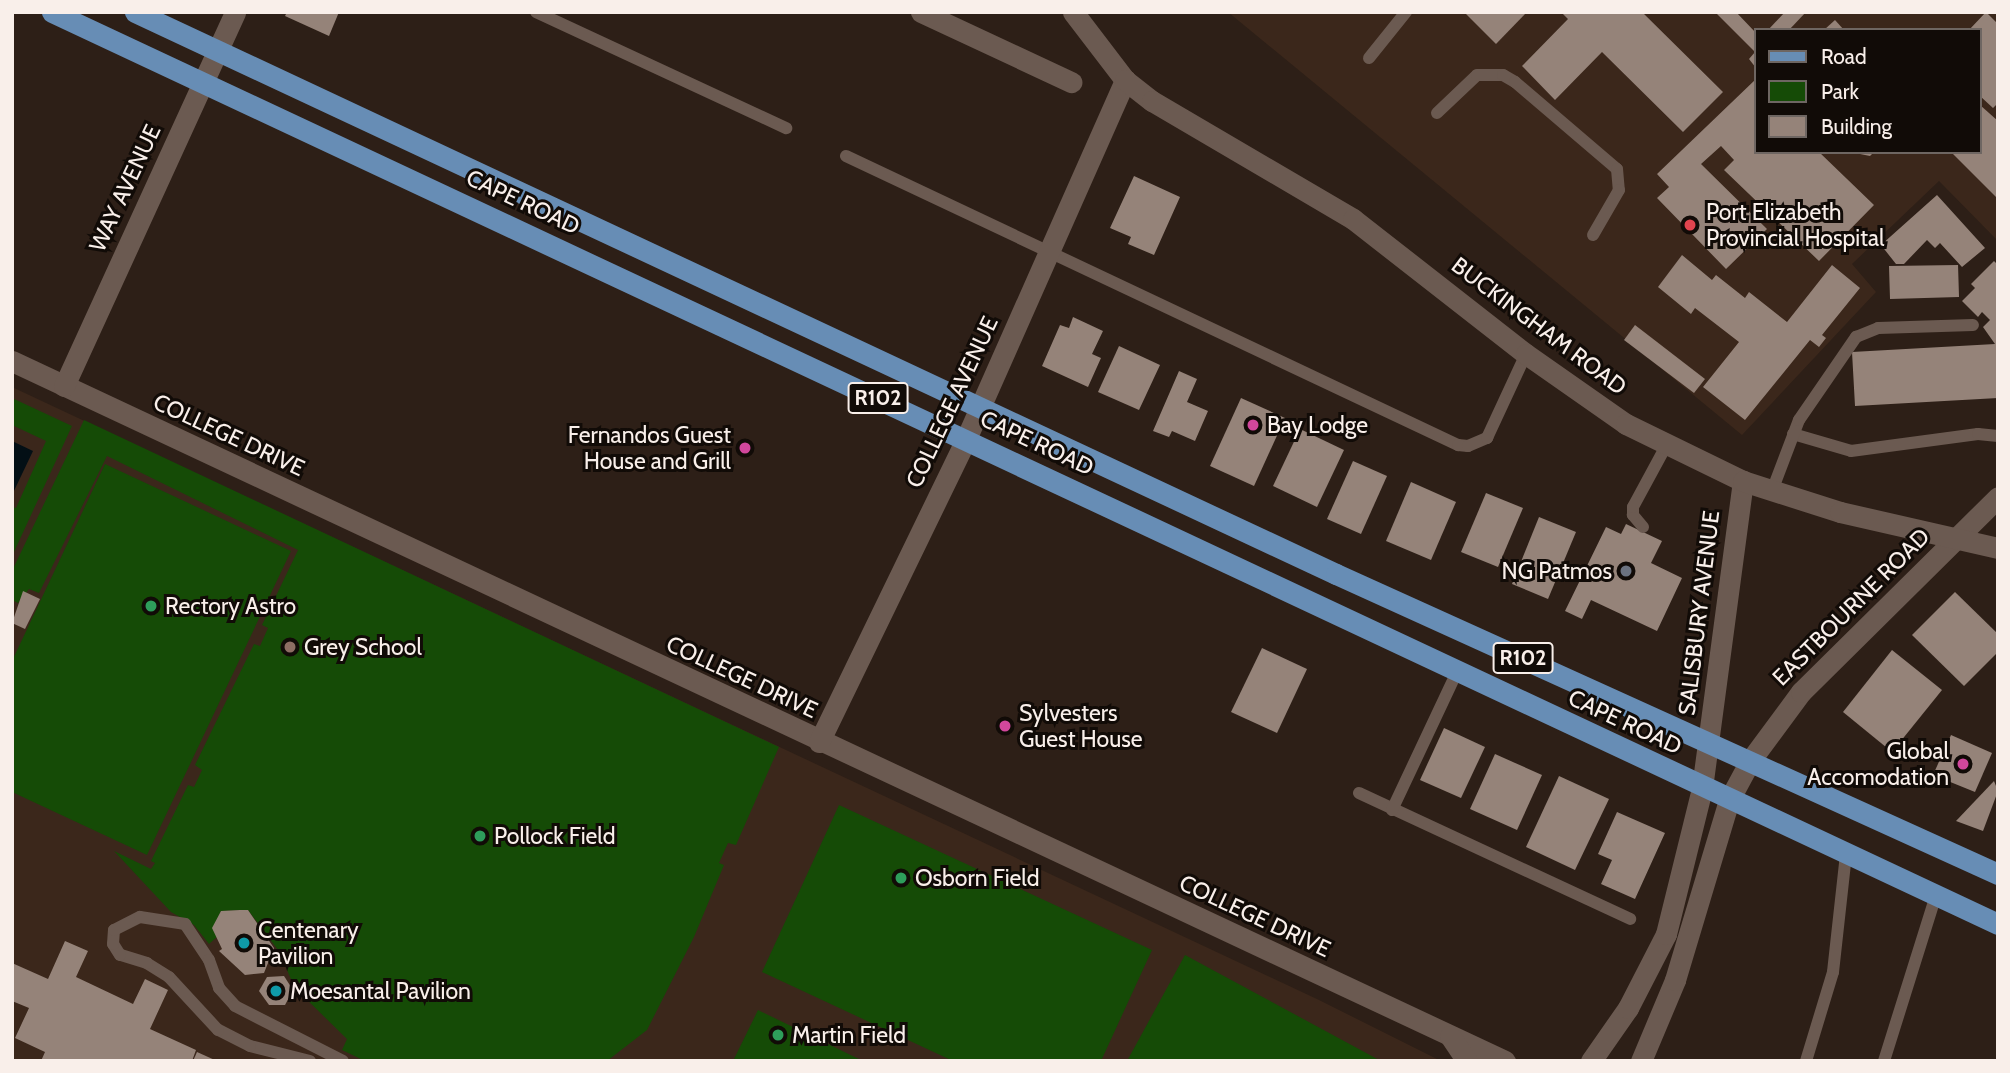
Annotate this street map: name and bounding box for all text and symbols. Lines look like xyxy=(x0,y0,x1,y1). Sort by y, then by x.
legend xyxy=(1755,28,1982,154)
text: Road xyxy=(1821,44,1867,69)
text: Park xyxy=(1821,79,1859,104)
text: Building xyxy=(1821,114,1892,139)
street label: WAY AVENUE xyxy=(83,120,167,256)
street label: CAPE ROAD xyxy=(462,164,584,240)
place label: Port Elizabeth Provincial Hospital xyxy=(1706,198,1884,252)
marker: Port Elizabeth Provincial Hospital xyxy=(1680,215,1700,235)
street label: BUCKINGHAM ROAD xyxy=(1446,251,1632,401)
street label: COLLEGE AVENUE xyxy=(900,312,1004,492)
road number: R102 xyxy=(846,380,910,416)
street label: COLLEGE DRIVE xyxy=(149,388,309,482)
street label: CAPE ROAD xyxy=(976,405,1098,481)
place label: Bay Lodge xyxy=(1267,411,1368,439)
marker: Bay Lodge xyxy=(1245,417,1261,433)
place label: Fernandos Guest House and Grill xyxy=(568,421,731,475)
marker: Fernandos Guest House and Grill xyxy=(737,440,753,456)
street label: SALISBURY AVENUE xyxy=(1673,509,1725,717)
street label: EASTBOURNE ROAD xyxy=(1767,523,1935,691)
place label: NG Patmos xyxy=(1501,557,1612,585)
marker: NG Patmos xyxy=(1618,563,1634,579)
place label: Rectory Astro xyxy=(165,592,296,620)
marker: Rectory Astro xyxy=(143,598,159,614)
street label: COLLEGE DRIVE xyxy=(662,630,822,724)
place label: Grey School xyxy=(304,633,422,661)
marker: Grey School xyxy=(282,639,298,655)
road number: R102 xyxy=(1492,640,1554,676)
street label: CAPE ROAD xyxy=(1564,684,1686,760)
place label: Sylvesters Guest House xyxy=(1019,699,1142,753)
marker: Sylvesters Guest House xyxy=(997,718,1013,734)
place label: Global Accomodation xyxy=(1807,737,1949,791)
marker: Global Accomodation xyxy=(1955,756,1971,772)
place label: Pollock Field xyxy=(494,822,615,850)
marker: Pollock Field xyxy=(472,828,488,844)
place label: Osborn Field xyxy=(915,864,1039,892)
street label: COLLEGE DRIVE xyxy=(1175,869,1335,963)
marker: Osborn Field xyxy=(893,870,909,886)
place label: Centenary Pavilion xyxy=(258,916,359,970)
marker: Centenary Pavilion xyxy=(236,935,252,951)
place label: Moesantal Pavilion xyxy=(290,977,471,1005)
marker: Moesantal Pavilion xyxy=(268,983,284,999)
place label: Martin Field xyxy=(792,1021,906,1049)
marker: Martin Field xyxy=(770,1027,786,1043)

